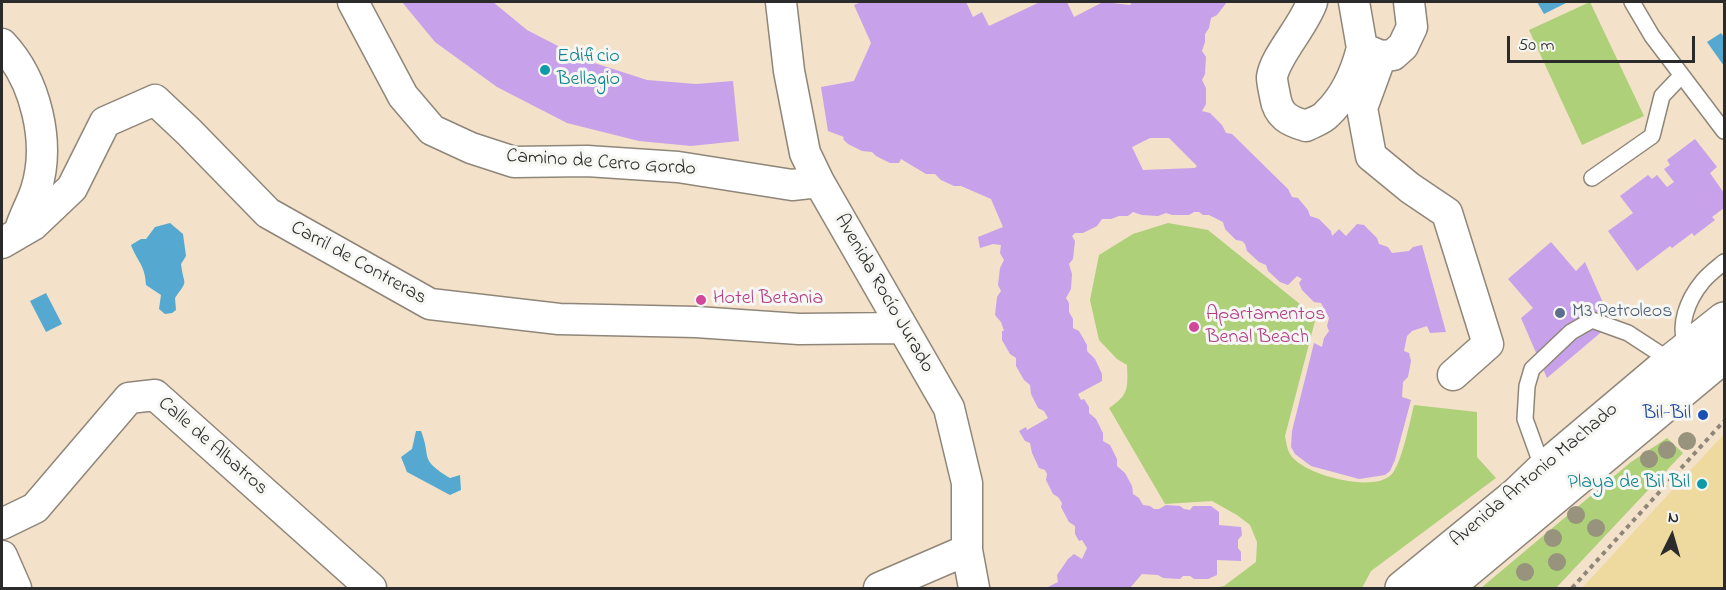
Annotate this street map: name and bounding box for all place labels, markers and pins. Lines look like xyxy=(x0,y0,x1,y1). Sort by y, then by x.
place label: Edificio Bellagio xyxy=(557,46,620,93)
marker: Edificio Bellagio xyxy=(538,63,552,77)
place label: Hotel Betania xyxy=(713,288,823,312)
marker: Hotel Betania xyxy=(694,293,708,307)
place label: M3 Petroleos xyxy=(1572,301,1672,325)
place label: Apartamentos Benal Beach xyxy=(1206,304,1325,351)
marker: M3 Petroleos xyxy=(1553,306,1567,320)
marker: Apartamentos Benal Beach xyxy=(1187,320,1201,334)
place label: Bil-Bil xyxy=(1643,403,1691,427)
marker: Bil-Bil xyxy=(1696,408,1710,422)
place label: Playa de Bil Bil xyxy=(1568,472,1690,496)
marker: Playa de Bil Bil xyxy=(1695,477,1709,491)

